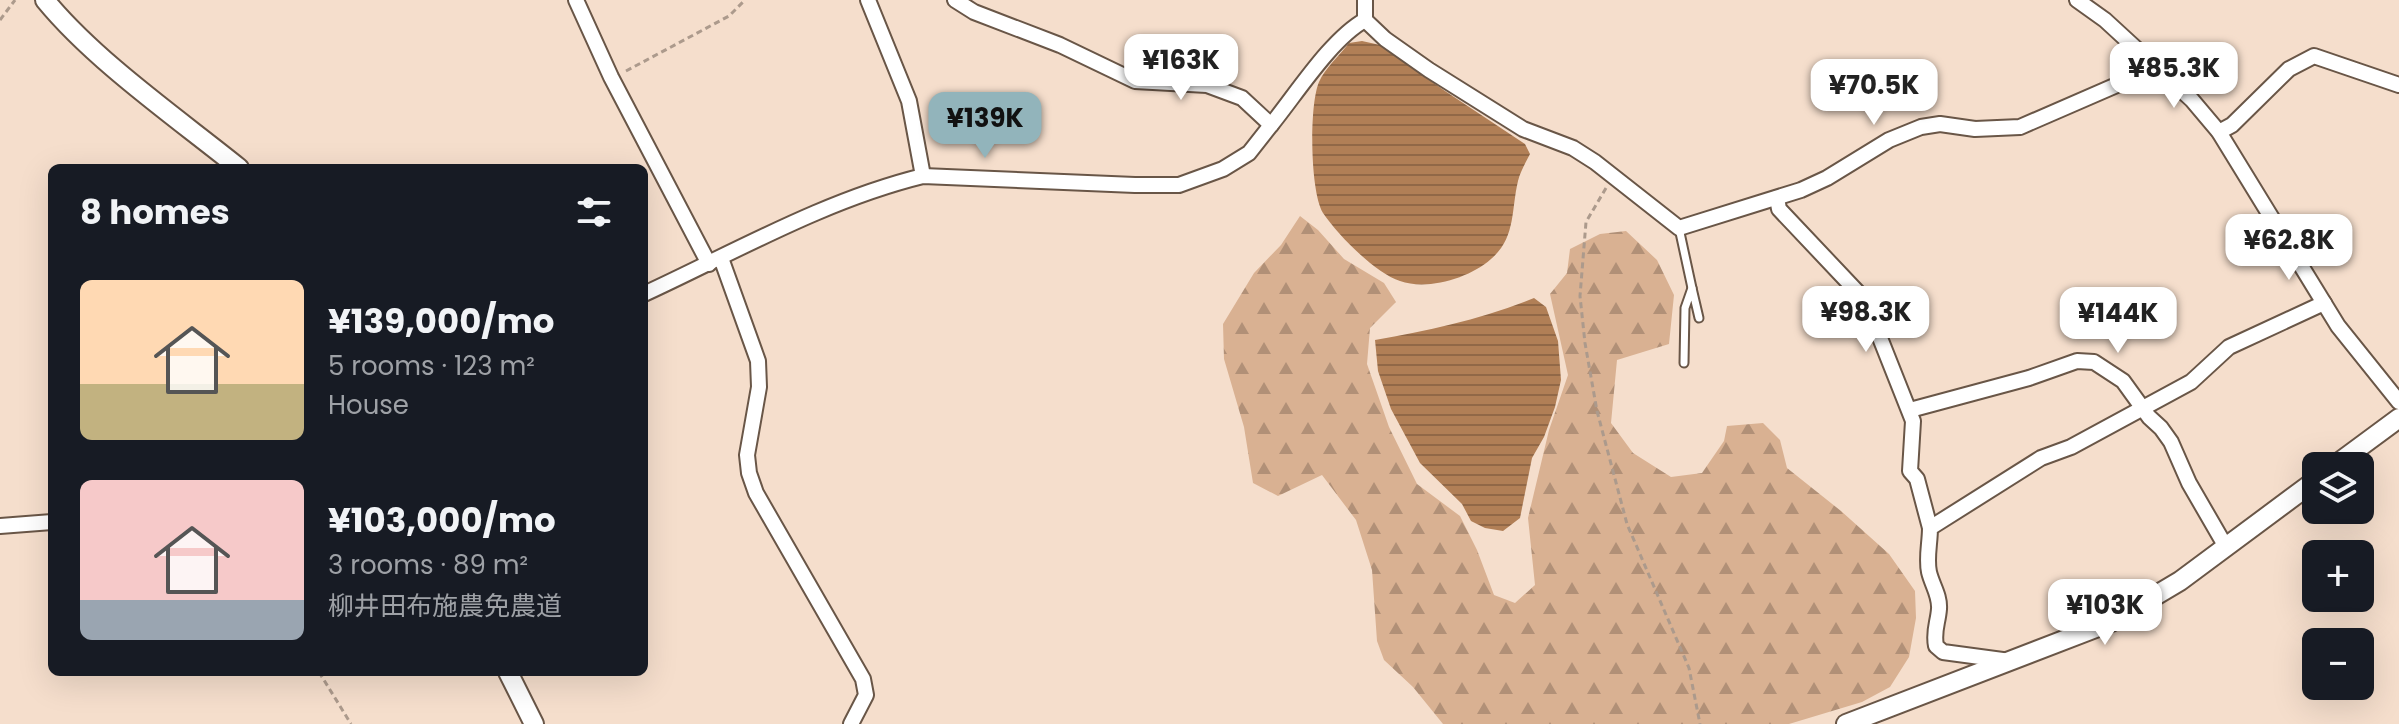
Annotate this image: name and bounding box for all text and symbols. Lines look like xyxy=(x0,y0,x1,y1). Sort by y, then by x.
pin: ¥163K xyxy=(1125,34,1237,102)
text: ¥163K xyxy=(1142,42,1220,78)
pin: ¥85.3K xyxy=(2109,42,2239,110)
text: ¥85.3K xyxy=(2128,50,2220,86)
pin: ¥70.5K xyxy=(1809,59,1939,127)
text: ¥70.5K xyxy=(1829,67,1919,103)
pin: ¥139K xyxy=(929,92,1041,160)
text: ¥139K xyxy=(946,100,1024,136)
text: 8 homes xyxy=(80,188,230,236)
icon: filters xyxy=(572,190,616,234)
pin: ¥62.8K xyxy=(2224,214,2354,282)
text: ¥62.8K xyxy=(2243,222,2335,258)
pin: ¥98.3K xyxy=(1801,286,1931,354)
pin: ¥144K xyxy=(2062,287,2174,355)
text: ¥98.3K xyxy=(1820,294,1912,330)
text: ¥144K xyxy=(2078,295,2158,331)
text: ¥139,000/mo xyxy=(328,297,554,345)
icon: home xyxy=(144,312,240,408)
text: 5 rooms · 123 m² xyxy=(328,348,535,384)
text: House xyxy=(328,387,409,423)
map controls xyxy=(2302,452,2374,700)
button: layers xyxy=(2302,452,2374,524)
text: ¥103,000/mo xyxy=(328,496,556,544)
icon: home xyxy=(144,512,240,608)
button: + xyxy=(2302,540,2374,612)
text: 3 rooms · 89 m² xyxy=(328,547,528,583)
pin: ¥103K xyxy=(2049,579,2161,647)
text: ¥103K xyxy=(2066,587,2144,623)
text: 柳井田布施農免農道 xyxy=(328,588,562,624)
button: − xyxy=(2302,628,2374,700)

